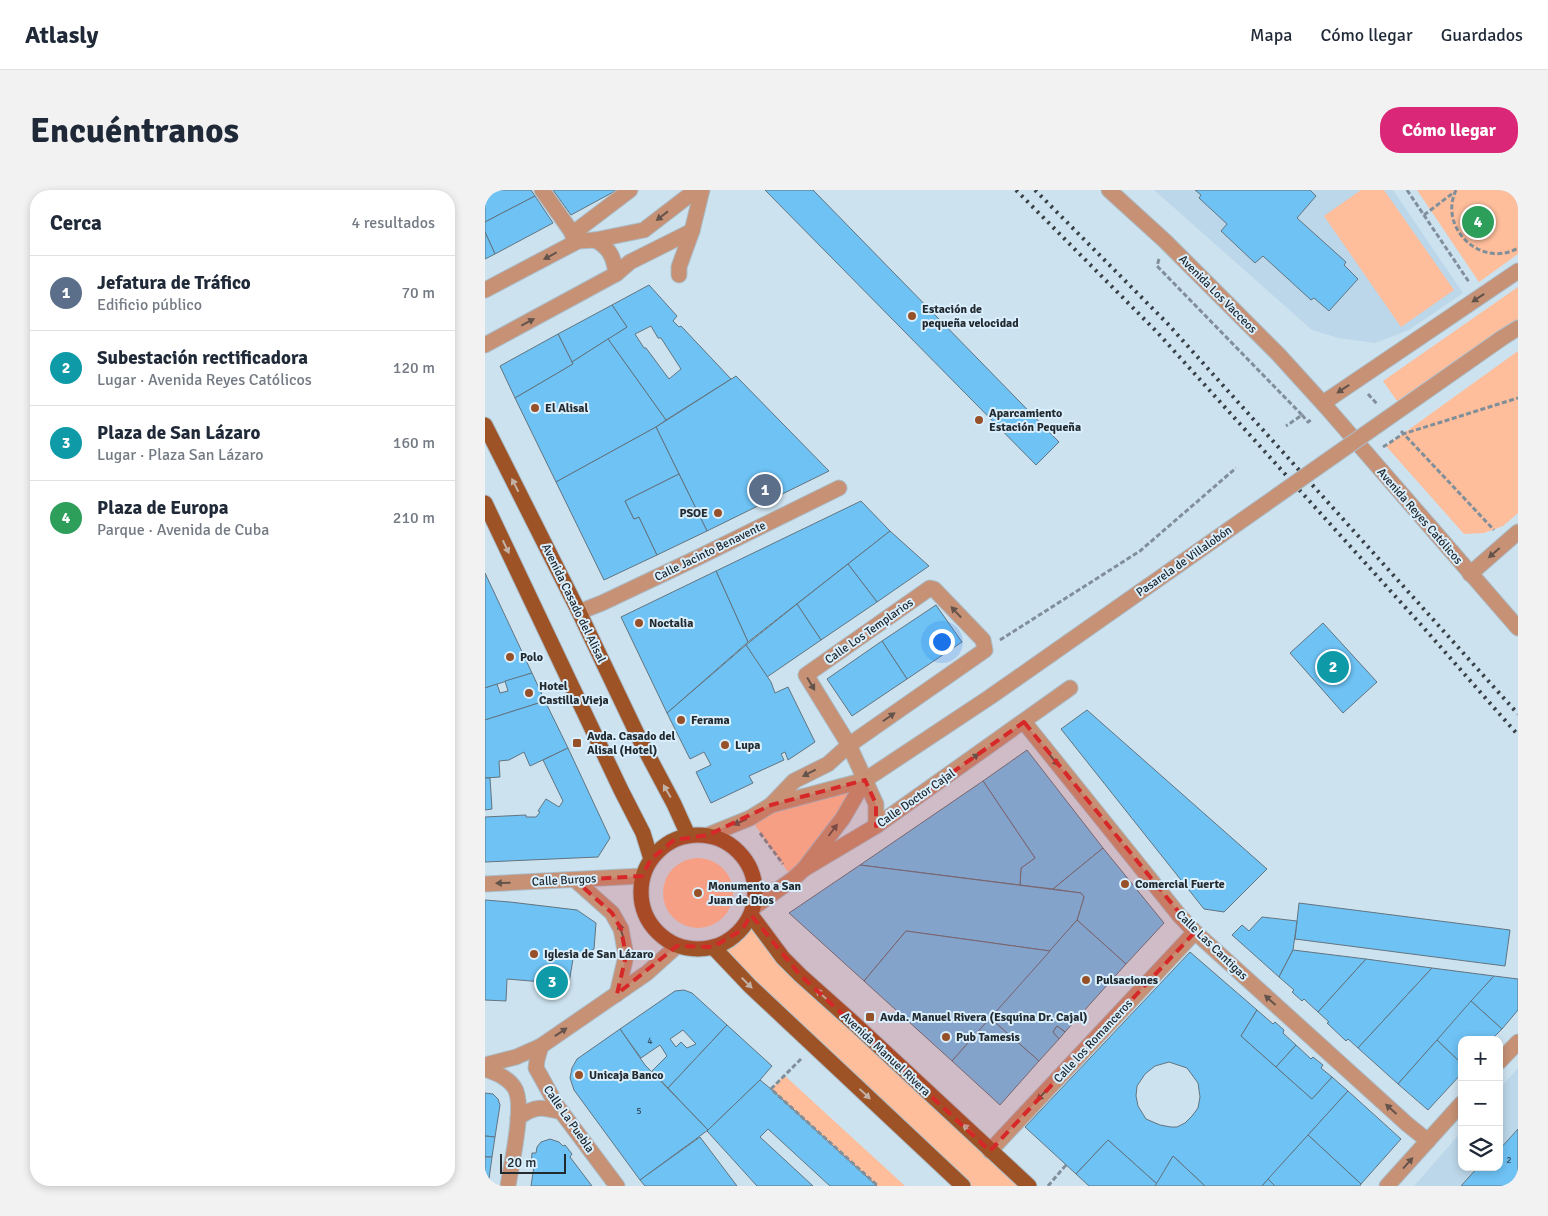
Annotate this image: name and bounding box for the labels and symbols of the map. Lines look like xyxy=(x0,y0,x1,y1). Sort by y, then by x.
pin: 4 xyxy=(1462,203,1494,241)
one-way arrow xyxy=(655,211,669,221)
one-way arrow xyxy=(542,252,557,260)
street label: Avenida Los Vacceos xyxy=(1175,252,1260,337)
one-way arrow xyxy=(1471,293,1484,303)
place label: Estación de pequeña velocidad xyxy=(922,302,1019,331)
marker: Estación de pequeña velocidad xyxy=(906,310,918,322)
one-way arrow xyxy=(521,317,535,326)
one-way arrow xyxy=(1336,384,1350,394)
place label: El Alisal xyxy=(545,401,588,416)
marker: El Alisal xyxy=(529,402,541,414)
place label: Aparcamiento Estación Pequeña xyxy=(989,406,1081,435)
marker: Aparcamiento Estación Pequeña xyxy=(973,414,985,426)
street label: Avenida Reyes Católicos xyxy=(1374,465,1466,568)
pin: 1 xyxy=(749,471,781,509)
one-way arrow xyxy=(511,478,519,492)
place label: PSOE xyxy=(679,506,708,521)
marker: PSOE xyxy=(712,507,724,519)
street label: Calle Jacinto Benavente xyxy=(652,518,768,585)
street label: Pasarela de Villalobón xyxy=(1134,523,1235,600)
one-way arrow xyxy=(502,540,510,555)
street label: Avenida Casado del Alisal xyxy=(538,541,609,666)
one-way arrow xyxy=(1487,547,1500,558)
street label: Calle Los Templarios xyxy=(822,595,916,668)
one-way arrow xyxy=(950,606,962,618)
place label: Noctalia xyxy=(649,616,693,631)
marker: Noctalia xyxy=(633,617,645,629)
your location xyxy=(929,629,955,655)
pin: 2 xyxy=(1317,648,1349,686)
place label: Polo xyxy=(520,650,543,665)
marker: Polo xyxy=(504,651,516,663)
one-way arrow xyxy=(807,677,816,690)
place label: Hotel Castilla Vieja xyxy=(539,679,609,708)
marker: Hotel Castilla Vieja xyxy=(523,687,535,699)
one-way arrow xyxy=(882,712,895,722)
place label: Ferama xyxy=(691,713,730,728)
marker: Ferama xyxy=(675,714,687,726)
place label: Avda. Casado del Alisal (Hotel) xyxy=(587,729,675,758)
marker: Avda. Casado del Alisal (Hotel) xyxy=(571,737,583,749)
place label: Lupa xyxy=(735,738,760,753)
marker: Lupa xyxy=(719,739,731,751)
one-way arrow xyxy=(966,753,980,763)
one-way arrow xyxy=(1049,753,1060,766)
street label: Calle Doctor Cajal xyxy=(874,766,959,831)
one-way arrow xyxy=(802,769,816,777)
one-way arrow xyxy=(663,784,671,799)
one-way arrow xyxy=(732,818,747,826)
one-way arrow xyxy=(828,824,839,837)
street label: Calle Burgos xyxy=(531,871,597,890)
place label: Comercial Fuerte xyxy=(1135,877,1225,892)
marker: Comercial Fuerte xyxy=(1119,878,1131,890)
one-way arrow xyxy=(495,879,511,887)
place label: Monumento a San Juan de Dios xyxy=(708,879,802,908)
marker: Monumento a San Juan de Dios xyxy=(692,887,704,899)
street label: Calle Las Cantigas xyxy=(1173,907,1251,983)
one-way arrow xyxy=(616,922,624,937)
place label: Iglesia de San Lázaro xyxy=(544,947,653,962)
marker: Iglesia de San Lázaro xyxy=(528,948,540,960)
pin: 3 xyxy=(536,963,568,1001)
place label: Pulsaciones xyxy=(1096,973,1159,988)
marker: Pulsaciones xyxy=(1080,974,1092,986)
one-way arrow xyxy=(740,976,752,988)
one-way arrow xyxy=(815,988,827,1000)
one-way arrow xyxy=(1264,995,1277,1006)
street label: Calle los Romanceros xyxy=(1051,996,1136,1086)
street label: Avenida Manuel Rivera xyxy=(838,1009,933,1100)
place label: Avda. Manuel Rivera (Esquina Dr. Cajal) xyxy=(880,1010,1088,1025)
marker: Avda. Manuel Rivera (Esquina Dr. Cajal) xyxy=(864,1011,876,1023)
one-way arrow xyxy=(554,1027,568,1037)
place label: Pub Tamesis xyxy=(956,1030,1021,1045)
marker: Pub Tamesis xyxy=(940,1031,952,1043)
house number: 4 xyxy=(647,1035,653,1047)
place label: Unicaja Banco xyxy=(589,1068,664,1083)
marker: Unicaja Banco xyxy=(573,1069,585,1081)
street label: Calle La Puebla xyxy=(540,1083,597,1156)
one-way arrow xyxy=(859,1088,871,1100)
one-way arrow xyxy=(1036,1089,1048,1101)
one-way arrow xyxy=(1386,1103,1398,1115)
house number: 5 xyxy=(636,1105,642,1117)
one-way arrow xyxy=(962,1123,974,1135)
scale bar xyxy=(500,1151,566,1174)
house number: 2 xyxy=(1506,1154,1512,1166)
one-way arrow xyxy=(1402,1158,1414,1170)

